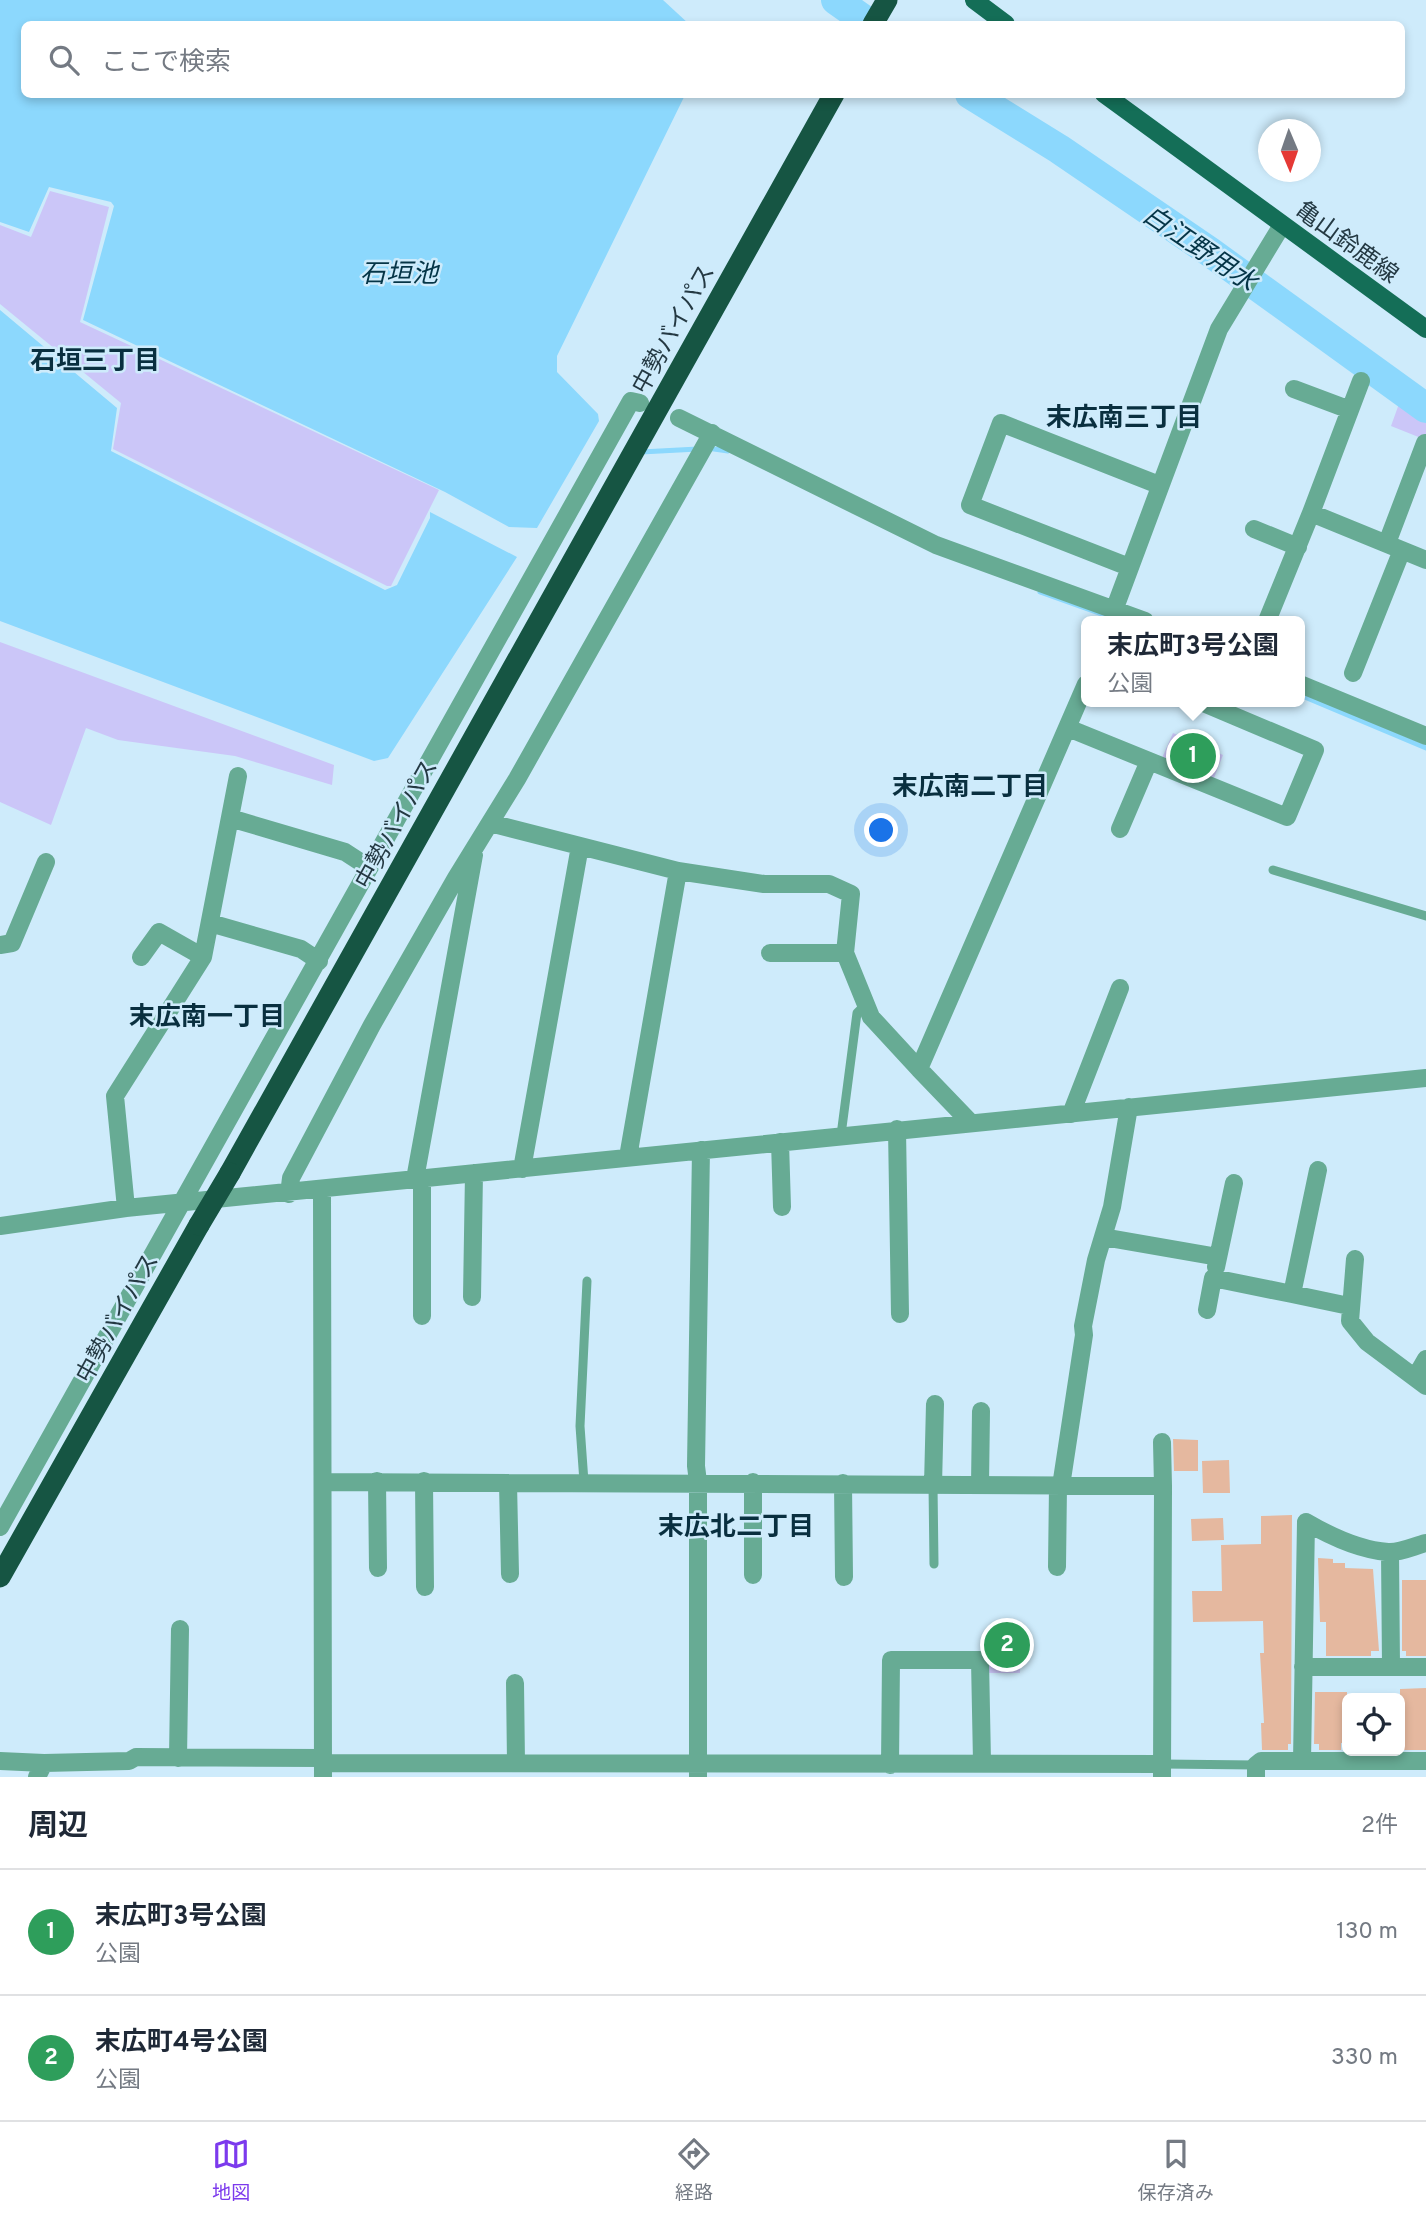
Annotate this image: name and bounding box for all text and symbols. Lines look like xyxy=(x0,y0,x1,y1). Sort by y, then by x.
search box xyxy=(21,21,1405,98)
icon: search xyxy=(45,41,83,79)
text: ここで検索 xyxy=(101,47,231,80)
north arrow xyxy=(1258,119,1321,182)
street label: 亀山鈴鹿線 xyxy=(1288,196,1403,291)
water label: 白江野用水 xyxy=(1135,200,1264,302)
water label: 石垣池 xyxy=(360,259,441,292)
street label: 中勢バイパス xyxy=(627,260,723,400)
district label: 石垣三丁目 xyxy=(30,346,160,379)
district label: 末広南三丁目 xyxy=(1046,403,1202,436)
popup xyxy=(1081,616,1305,707)
text: 末広町3号公園 xyxy=(1107,631,1279,664)
text: 公園 xyxy=(1107,671,1153,700)
pin: 1 xyxy=(1170,730,1216,782)
street label: 中勢バイパス xyxy=(350,755,446,895)
district label: 末広南二丁目 xyxy=(892,772,1048,805)
your location xyxy=(864,813,898,847)
district label: 末広南一丁目 xyxy=(129,1002,285,1035)
street label: 中勢バイパス xyxy=(71,1249,167,1389)
district label: 末広北二丁目 xyxy=(658,1512,814,1545)
pin: 2 xyxy=(984,1619,1030,1671)
map controls xyxy=(1342,1693,1405,1756)
button: locate xyxy=(1342,1693,1405,1756)
text: 周辺 xyxy=(28,1809,88,1846)
text: 2件 xyxy=(1361,1812,1398,1841)
text: 末広町3号公園 xyxy=(95,1901,267,1934)
text: 1 xyxy=(46,1918,56,1947)
text: 130 m xyxy=(1336,1918,1398,1947)
text: 公園 xyxy=(95,1941,141,1970)
text: 末広町4号公園 xyxy=(95,2027,268,2060)
text: 2 xyxy=(44,2044,58,2073)
text: 330 m xyxy=(1331,2044,1398,2073)
text: 公園 xyxy=(95,2067,141,2096)
tab: 地図 xyxy=(212,2135,250,2206)
tab: 経路 xyxy=(675,2135,713,2206)
tab: 保存済み xyxy=(1138,2135,1214,2206)

